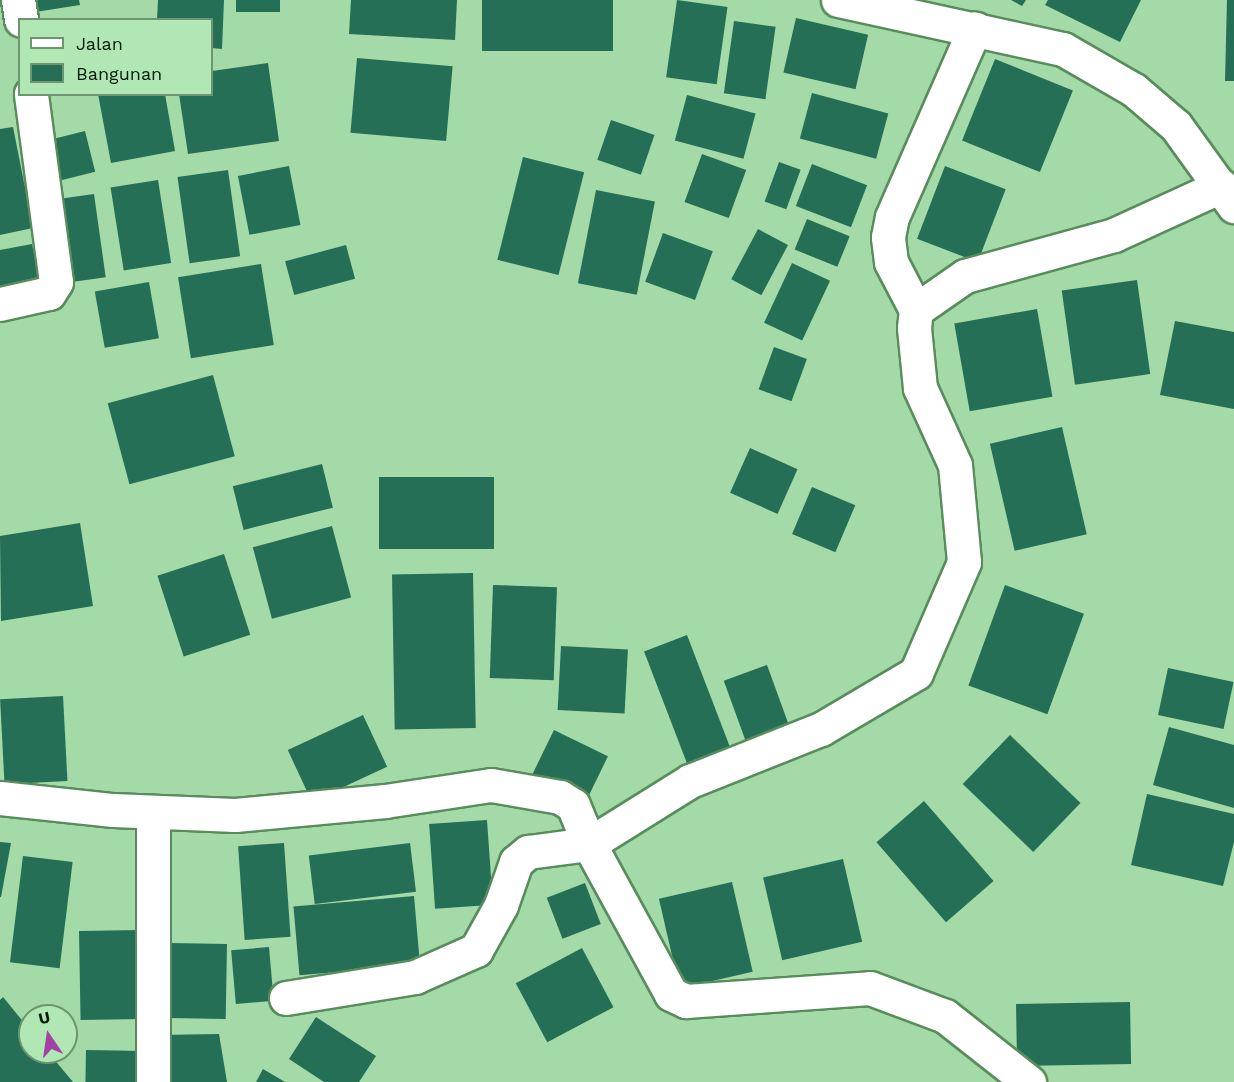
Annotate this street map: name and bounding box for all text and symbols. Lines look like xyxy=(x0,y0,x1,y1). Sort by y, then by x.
legend xyxy=(18,18,213,96)
text: Jalan xyxy=(76,33,123,54)
text: Bangunan xyxy=(76,63,162,84)
north arrow xyxy=(18,1004,78,1064)
text: U xyxy=(37,1007,52,1028)

